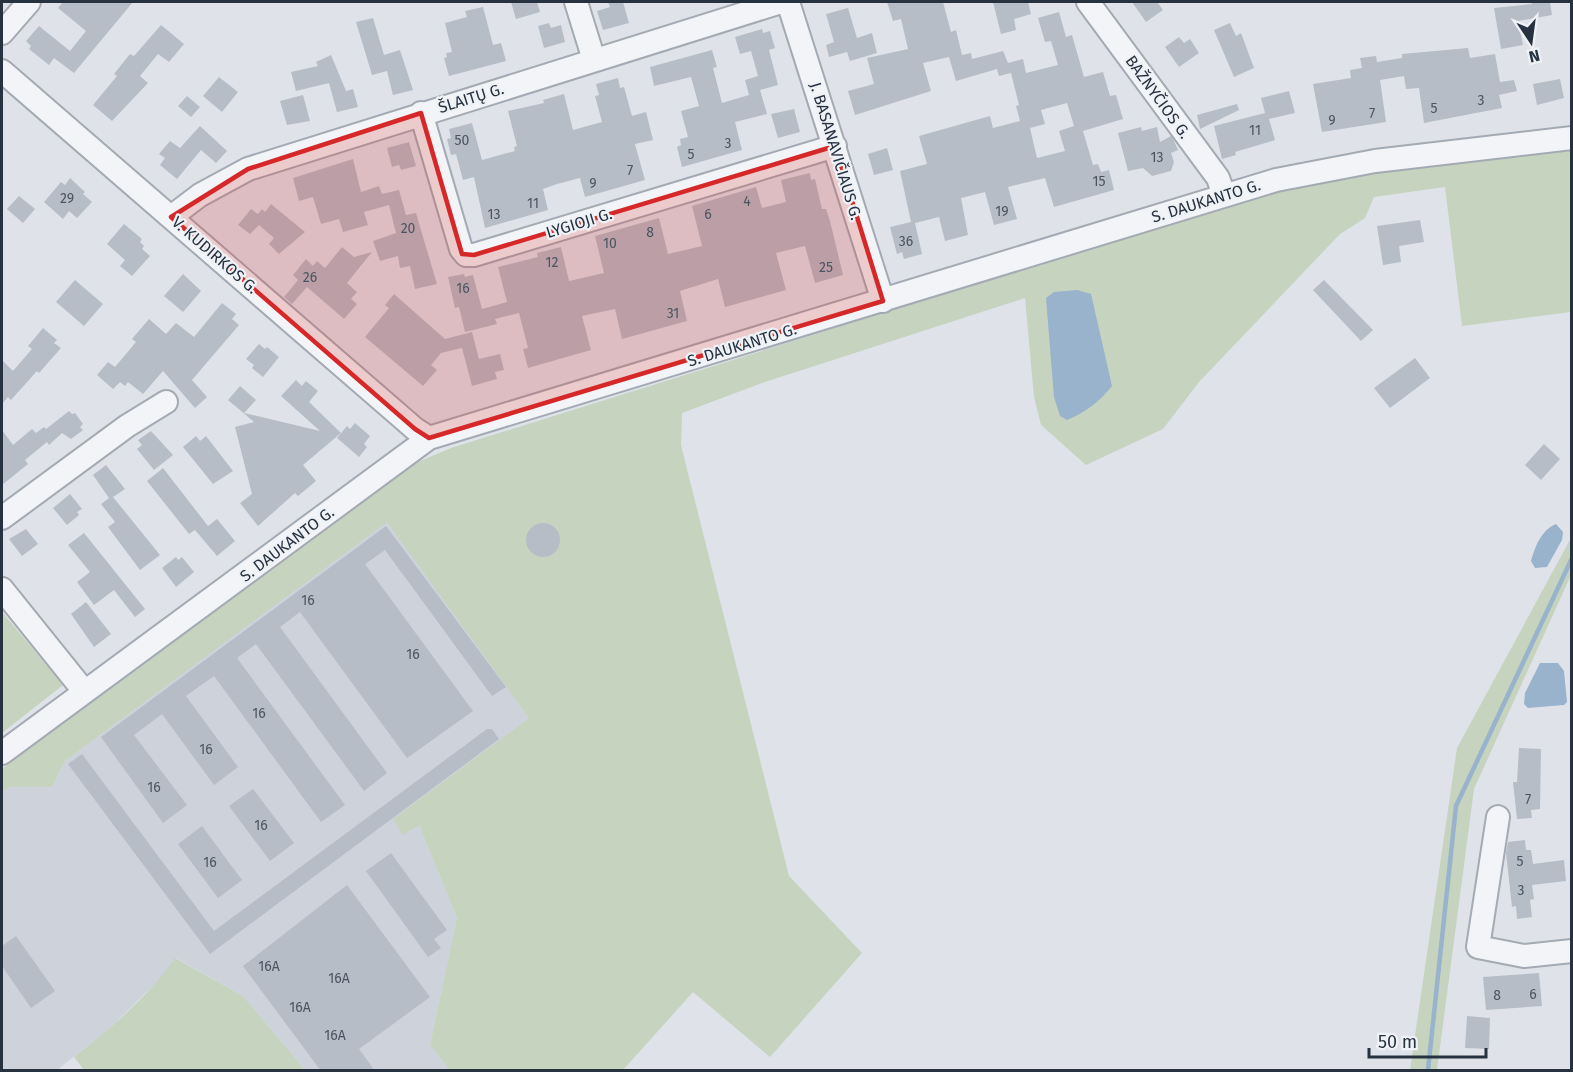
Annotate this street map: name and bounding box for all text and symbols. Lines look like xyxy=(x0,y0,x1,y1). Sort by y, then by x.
north arrow xyxy=(1501,12,1561,72)
text: N xyxy=(1527,46,1542,67)
street label: BAŽNYČIOS G. xyxy=(1121,51,1195,142)
street label: ŠLAITŲ G. xyxy=(436,78,506,117)
street label: J. BASANAVIČIAUS G. xyxy=(806,79,867,222)
house number: 3 xyxy=(1478,92,1485,109)
house number: 5 xyxy=(1430,100,1438,117)
house number: 7 xyxy=(1369,105,1375,122)
house number: 9 xyxy=(1328,112,1336,129)
house number: 11 xyxy=(1249,122,1261,139)
house number: 50 xyxy=(455,132,470,149)
house number: 3 xyxy=(725,135,732,152)
house number: 5 xyxy=(687,146,695,163)
house number: 13 xyxy=(1150,149,1164,166)
house number: 7 xyxy=(627,162,633,179)
house number: 15 xyxy=(1092,173,1106,190)
house number: 9 xyxy=(589,175,597,192)
street label: S. DAUKANTO G. xyxy=(1149,175,1263,227)
house number: 29 xyxy=(60,190,74,207)
house number: 4 xyxy=(743,193,751,210)
house number: 11 xyxy=(527,195,539,212)
house number: 19 xyxy=(995,203,1009,220)
street label: LYGIOJI G. xyxy=(544,204,615,242)
house number: 13 xyxy=(487,206,501,223)
house number: 6 xyxy=(704,206,712,223)
street label: V. KUDIRKOS G. xyxy=(168,212,262,298)
house number: 20 xyxy=(401,220,416,237)
house number: 8 xyxy=(646,224,654,241)
house number: 36 xyxy=(899,233,913,250)
house number: 10 xyxy=(603,235,617,252)
house number: 12 xyxy=(546,254,559,271)
house number: 25 xyxy=(819,259,833,276)
house number: 26 xyxy=(303,269,317,286)
house number: 16 xyxy=(456,280,470,297)
house number: 31 xyxy=(667,305,679,322)
street label: S. DAUKANTO G. xyxy=(685,319,799,371)
street label: S. DAUKANTO G. xyxy=(236,502,338,586)
house number: 16 xyxy=(301,592,315,609)
house number: 16 xyxy=(406,646,420,663)
house number: 16 xyxy=(252,705,266,722)
house number: 16 xyxy=(199,741,213,758)
house number: 16 xyxy=(147,779,161,796)
house number: 7 xyxy=(1525,791,1531,808)
house number: 16 xyxy=(254,817,268,834)
house number: 5 xyxy=(1516,853,1524,870)
house number: 16 xyxy=(203,854,217,871)
house number: 3 xyxy=(1518,882,1525,899)
house number: 16A xyxy=(258,958,280,975)
house number: 16A xyxy=(328,970,350,987)
house number: 6 xyxy=(1529,986,1537,1003)
house number: 8 xyxy=(1493,987,1501,1004)
house number: 16A xyxy=(289,999,311,1016)
scale bar xyxy=(1369,1021,1486,1059)
house number: 16A xyxy=(324,1027,346,1044)
text: 50 m xyxy=(1378,1031,1417,1053)

